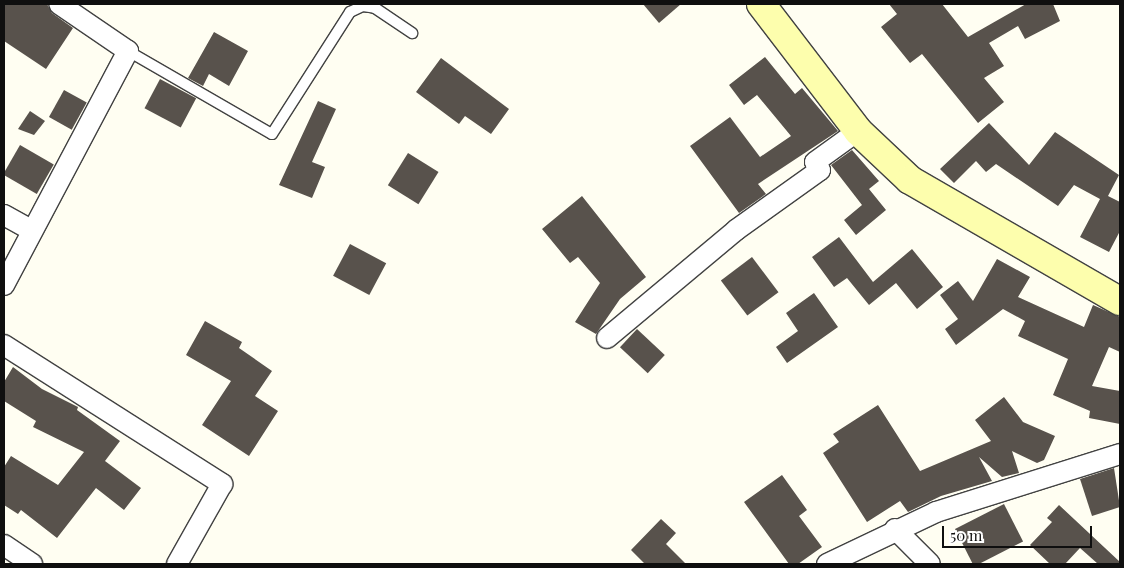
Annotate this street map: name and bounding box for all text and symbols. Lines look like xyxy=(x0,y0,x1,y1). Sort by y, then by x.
scale bar xyxy=(944,516,1094,548)
text: 50 m xyxy=(950,525,982,545)

